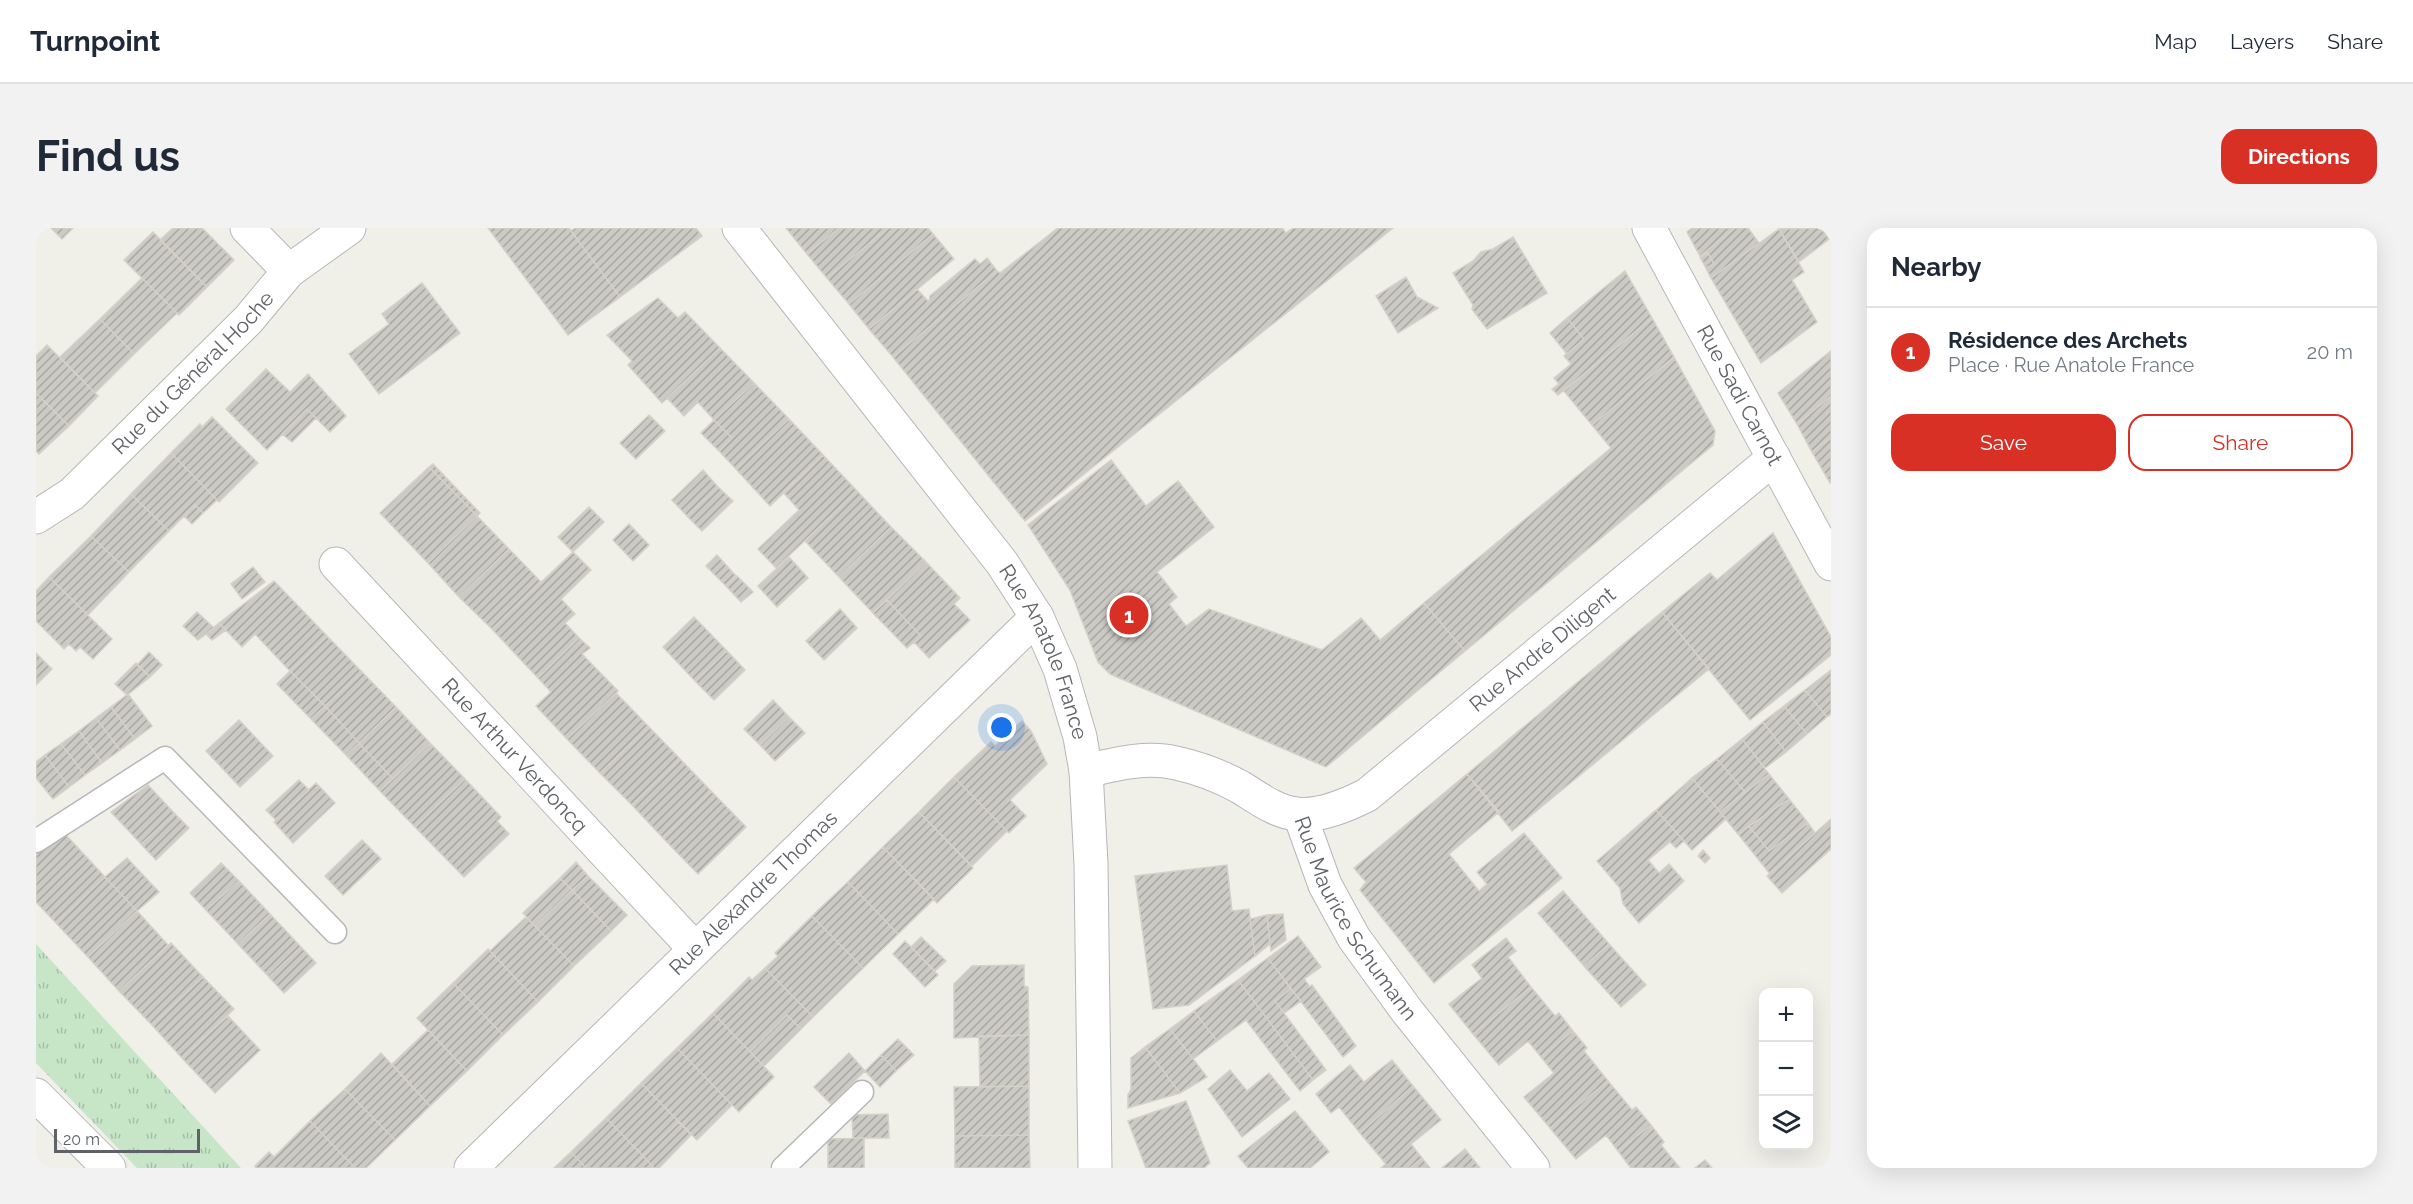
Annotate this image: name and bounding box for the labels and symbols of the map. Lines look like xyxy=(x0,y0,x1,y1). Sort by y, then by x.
street label: Rue du Général Hoche xyxy=(107,286,279,459)
street label: Rue Sadi Carnot xyxy=(1692,320,1788,469)
street label: Rue Anatole France xyxy=(994,559,1093,742)
street label: Rue André Diligent xyxy=(1464,582,1620,717)
pin: 1 xyxy=(1110,592,1148,638)
street label: Rue Arthur Verdoncq xyxy=(437,673,593,838)
your location xyxy=(987,713,1016,742)
street label: Rue Alexandre Thomas xyxy=(664,805,842,980)
street label: Rue Maurice Schumann xyxy=(1289,813,1423,1025)
scale bar xyxy=(54,1126,200,1154)

